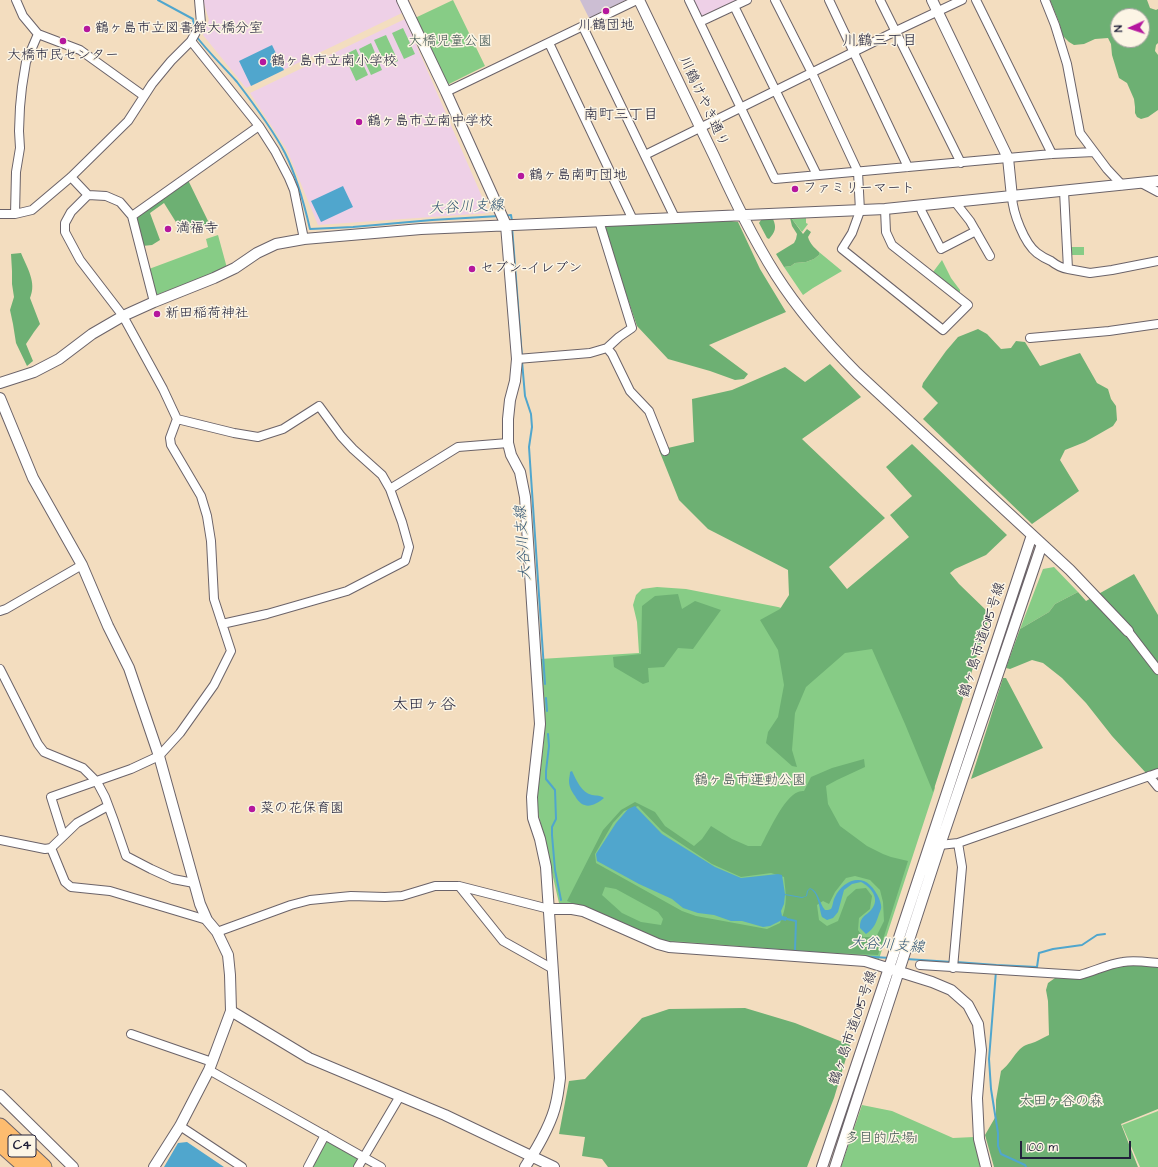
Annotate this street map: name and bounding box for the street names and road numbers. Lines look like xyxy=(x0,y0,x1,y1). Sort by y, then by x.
street label: 川鶴けやき通り xyxy=(675,54,731,150)
street label: 鶴ヶ島市道1015号線 xyxy=(956,580,1010,700)
street label: 鶴ヶ島市道1015号線 xyxy=(826,968,882,1088)
road number: C4 xyxy=(8,1135,36,1157)

